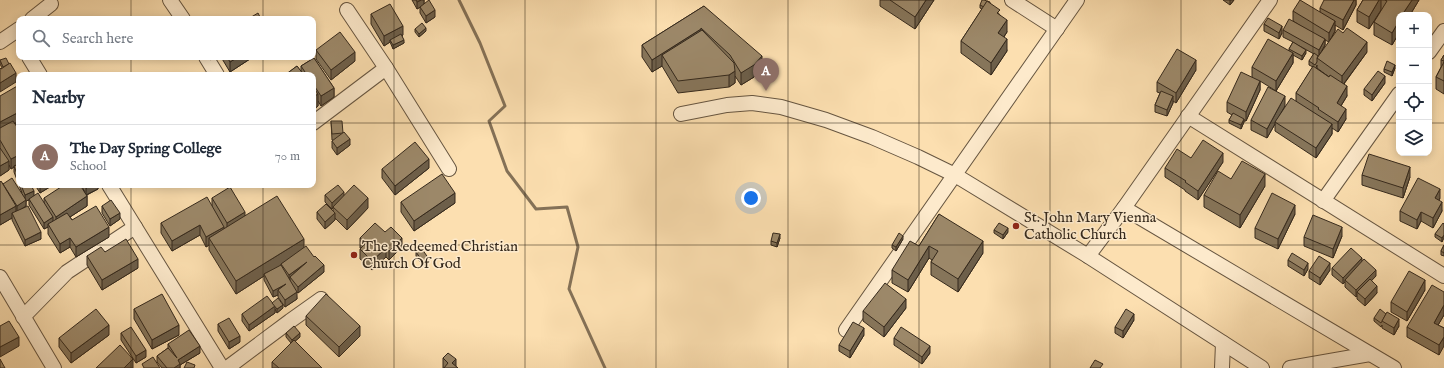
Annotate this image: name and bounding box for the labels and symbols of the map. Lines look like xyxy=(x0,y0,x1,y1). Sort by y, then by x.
pin: A xyxy=(753,58,779,91)
your location xyxy=(741,188,761,208)
place label: St. John Mary Vienna Catholic Church xyxy=(1024,208,1157,244)
marker: St. John Mary Vienna Catholic Church xyxy=(1011,221,1021,231)
place label: The Redeemed Christian Church Of God xyxy=(362,237,518,273)
marker: The Redeemed Christian Church Of God xyxy=(349,250,359,260)

